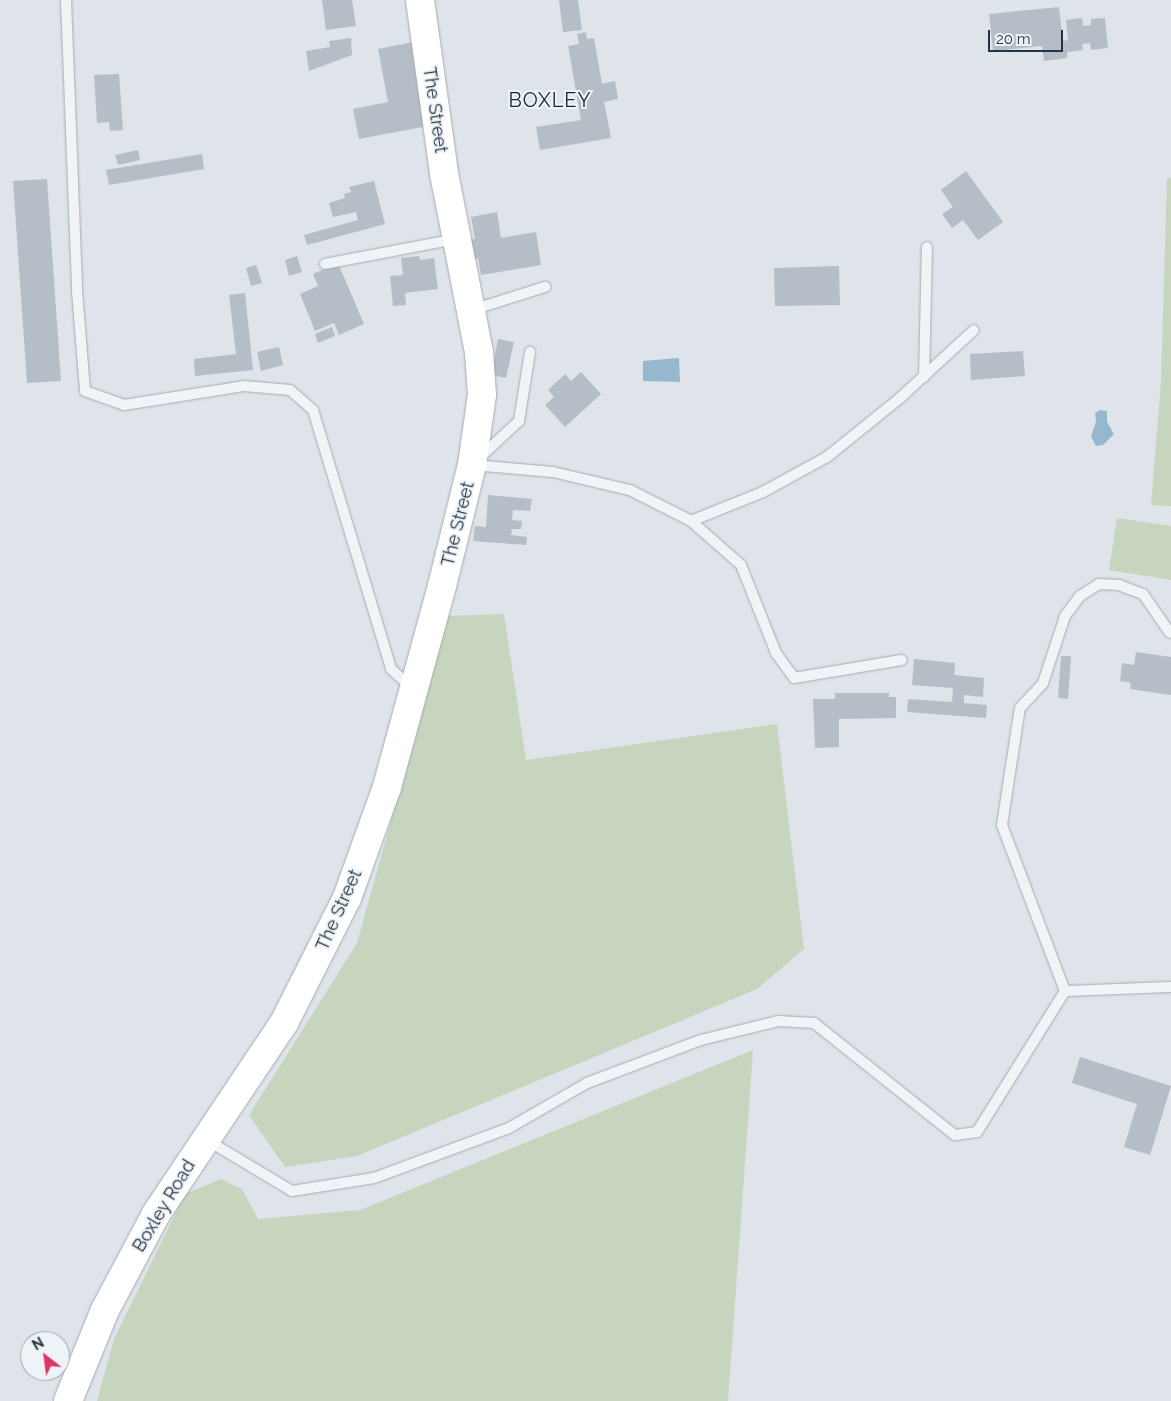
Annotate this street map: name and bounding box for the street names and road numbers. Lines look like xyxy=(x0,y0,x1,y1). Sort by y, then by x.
street label: The Street xyxy=(418,66,452,154)
street label: The Street xyxy=(437,479,479,569)
street label: The Street xyxy=(312,866,366,954)
street label: Boxley Road xyxy=(128,1156,200,1256)

